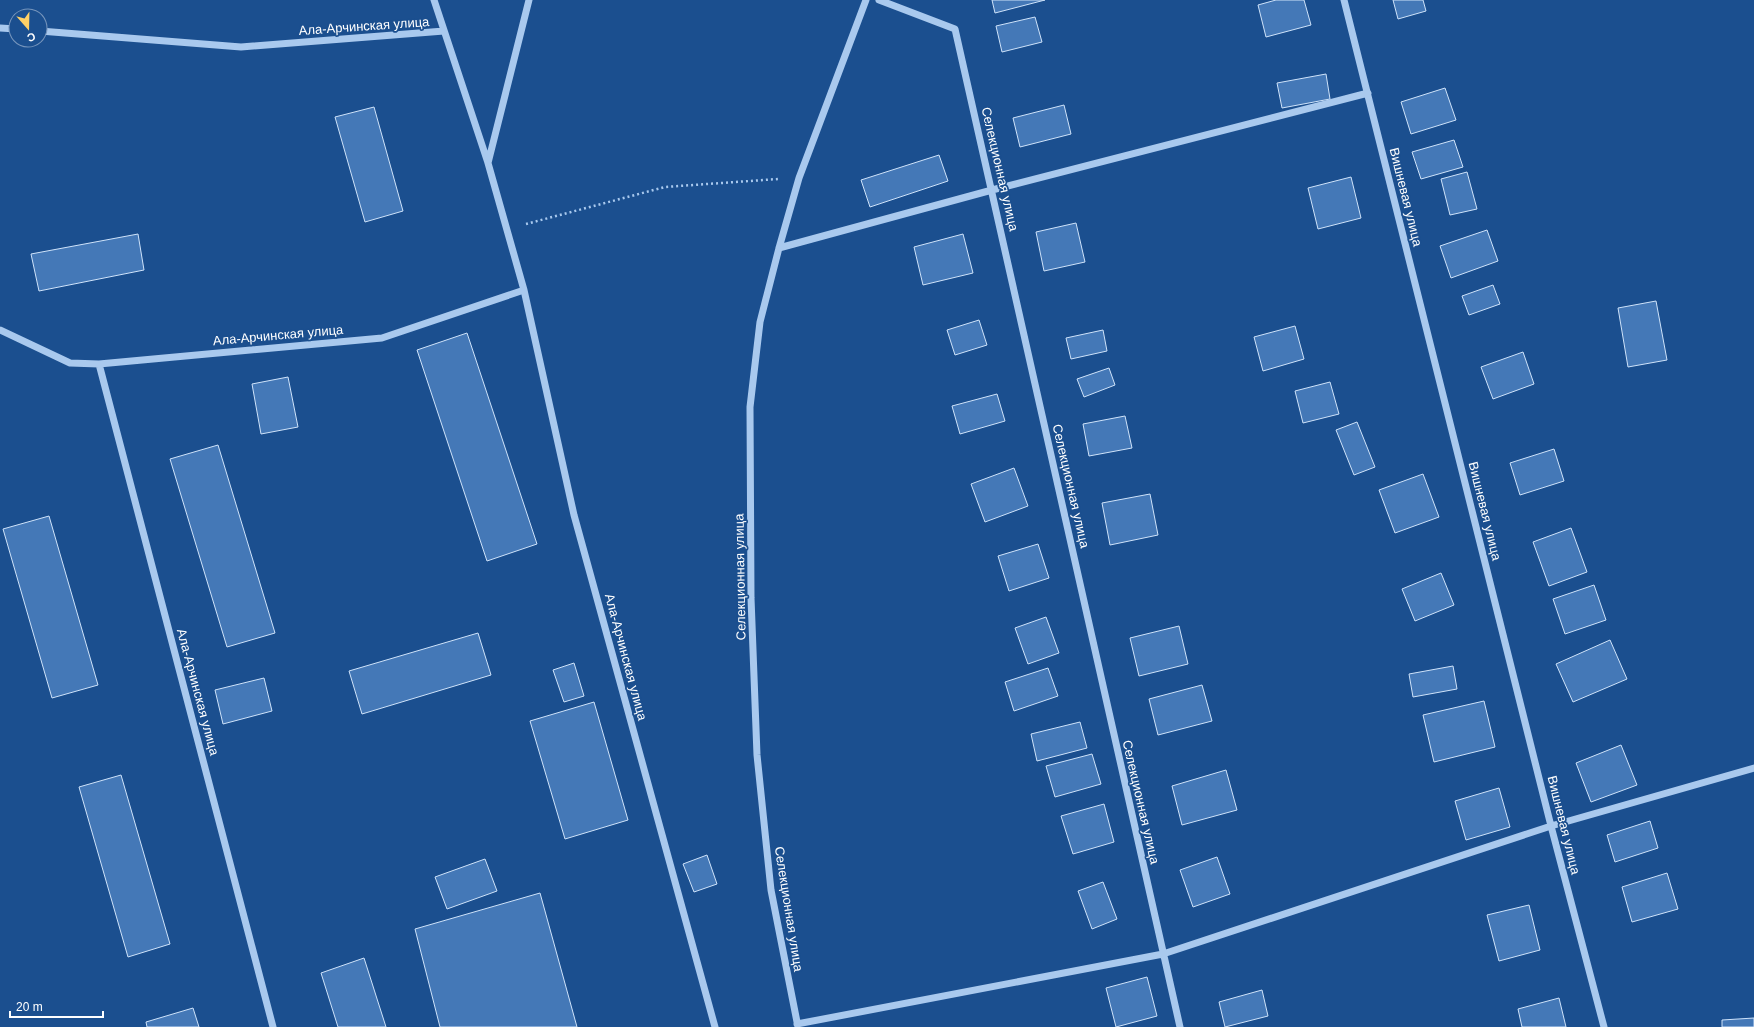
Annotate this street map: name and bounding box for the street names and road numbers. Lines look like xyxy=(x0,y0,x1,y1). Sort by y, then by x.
street label: Ала-Арчинская улица xyxy=(298,14,430,38)
street label: Селекционная улица xyxy=(978,106,1022,233)
street label: Вишневая улица xyxy=(1386,146,1426,249)
street label: Ала-Арчинская улица xyxy=(212,322,345,348)
street label: Селекционная улица xyxy=(1049,423,1093,550)
street label: Вишневая улица xyxy=(1465,460,1505,563)
street label: Селекционная улица xyxy=(731,513,749,640)
street label: Ала-Арчинская улица xyxy=(602,592,650,723)
street label: Ала-Арчинская улица xyxy=(174,627,222,758)
street label: Селекционная улица xyxy=(1119,739,1163,866)
street label: Вишневая улица xyxy=(1544,774,1584,877)
street label: Селекционная улица xyxy=(772,845,806,973)

